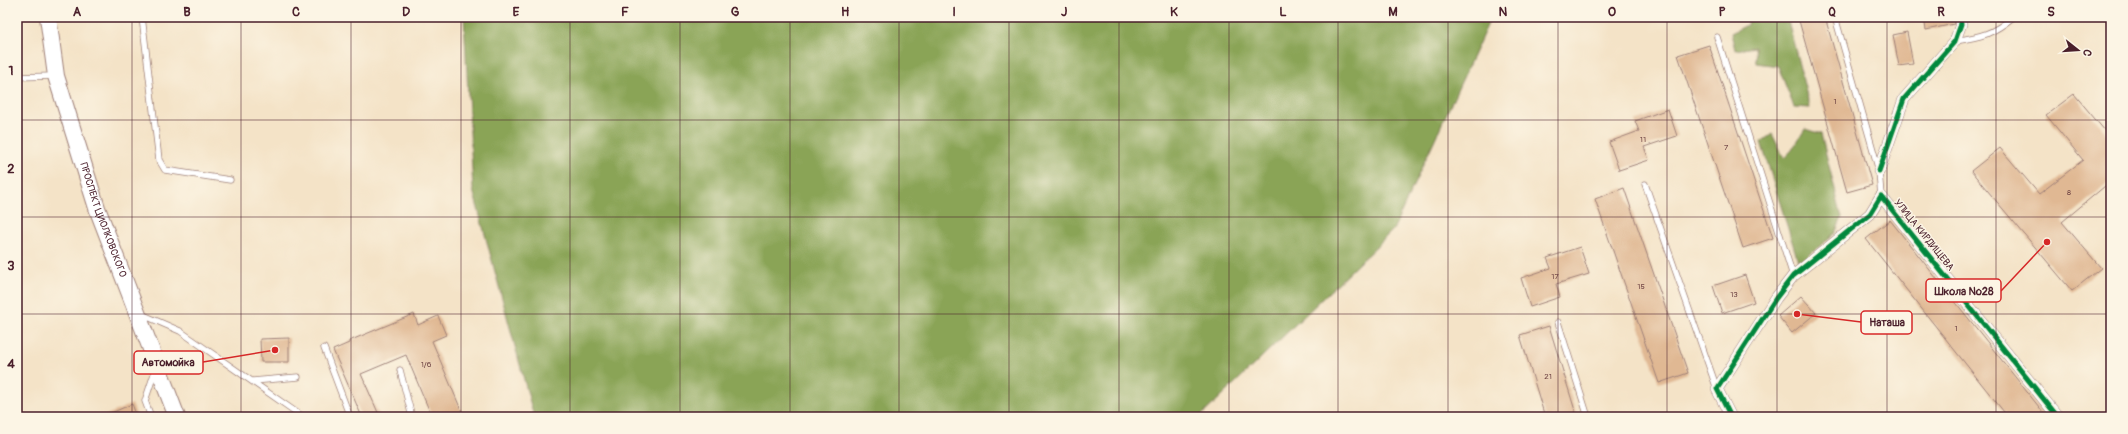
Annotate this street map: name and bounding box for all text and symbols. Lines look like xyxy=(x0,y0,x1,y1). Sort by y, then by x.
text: A xyxy=(73,4,82,20)
text: B xyxy=(183,4,191,20)
text: C xyxy=(292,4,300,20)
text: D xyxy=(402,4,410,20)
text: E xyxy=(513,4,520,20)
text: F xyxy=(621,4,629,20)
text: G xyxy=(731,4,740,20)
text: H xyxy=(841,4,849,20)
text: I xyxy=(952,4,956,20)
text: J xyxy=(1061,4,1067,20)
text: K xyxy=(1170,4,1178,20)
text: L xyxy=(1279,4,1287,20)
text: M xyxy=(1388,4,1398,20)
text: N xyxy=(1499,4,1508,20)
text: O xyxy=(1608,4,1617,20)
text: P xyxy=(1718,4,1726,20)
text: Q xyxy=(1828,4,1836,20)
text: R xyxy=(1937,4,1945,20)
text: S xyxy=(2047,4,2055,20)
north arrow xyxy=(2058,30,2098,70)
text: С xyxy=(2080,48,2094,58)
text: 1 xyxy=(8,63,14,79)
house number: 1 xyxy=(1833,97,1837,106)
house number: 11 xyxy=(1640,135,1646,144)
house number: 7 xyxy=(1724,143,1729,152)
text: 2 xyxy=(7,161,15,177)
street label: ПРОСПЕКТ ЦИОЛКОВСКОГО xyxy=(77,161,129,279)
house number: 8 xyxy=(2067,188,2071,197)
street label: УЛИЦА КИРДИЩЕВА xyxy=(1891,197,1957,274)
text: 3 xyxy=(7,258,15,274)
house number: 17 xyxy=(1551,272,1559,281)
callout: Школа №28 xyxy=(1926,279,2001,302)
house number: 15 xyxy=(1637,282,1645,291)
text: Школа №28 xyxy=(1934,285,1994,298)
house number: 13 xyxy=(1730,290,1738,299)
callout: Наташа xyxy=(1861,311,1912,334)
text: Наташа xyxy=(1869,316,1905,329)
house number: 1 xyxy=(1954,324,1958,333)
callout: Автомойка xyxy=(134,351,203,374)
text: 4 xyxy=(7,356,15,372)
text: Автомойка xyxy=(141,356,195,369)
house number: 1/6 xyxy=(421,360,432,369)
house number: 21 xyxy=(1544,372,1552,381)

